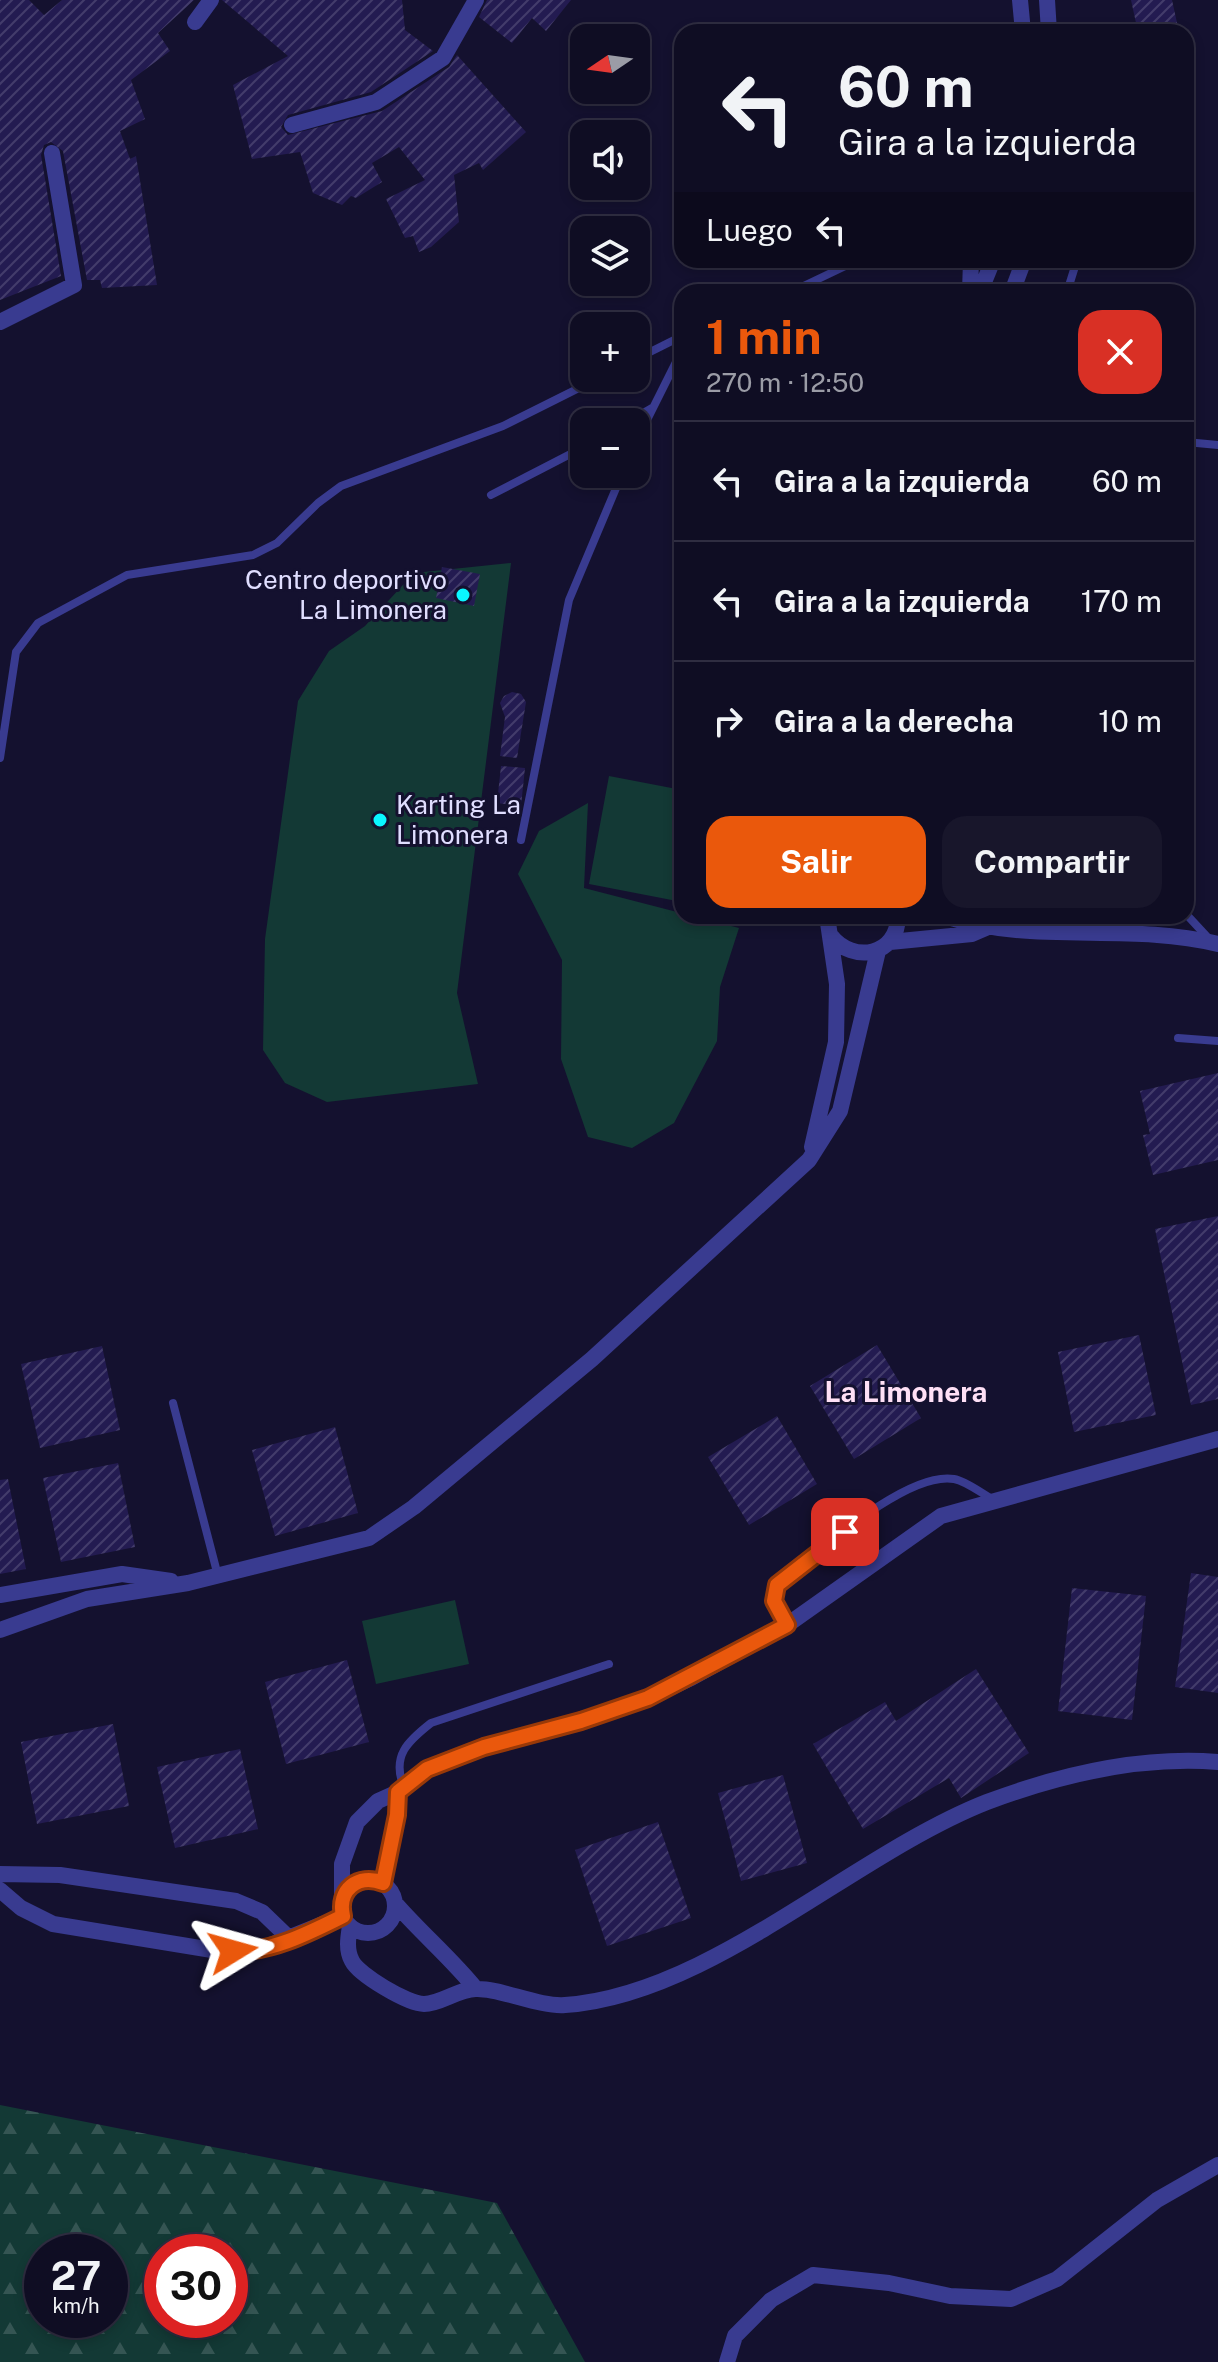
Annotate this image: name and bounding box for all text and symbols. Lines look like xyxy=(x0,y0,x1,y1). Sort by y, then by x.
north arrow xyxy=(570,24,650,104)
map controls xyxy=(570,24,650,488)
text: 60 m xyxy=(838,54,974,120)
icon: left xyxy=(706,56,810,160)
button: sound xyxy=(570,120,650,200)
text: Gira a la izquierda xyxy=(838,121,1137,163)
icon: left xyxy=(809,208,853,252)
text: Luego xyxy=(706,212,793,248)
button: layers xyxy=(570,216,650,296)
text: 1 min xyxy=(706,308,822,365)
button: close xyxy=(1078,310,1162,394)
button: + xyxy=(570,312,650,392)
text: 270 m · 12:50 xyxy=(706,367,864,398)
button: − xyxy=(570,408,650,488)
icon: left xyxy=(706,459,750,503)
text: Gira a la izquierda xyxy=(774,463,1030,499)
text: 60 m xyxy=(1092,463,1162,499)
place label: Centro deportivo La Limonera xyxy=(245,564,447,625)
icon: left xyxy=(706,579,750,623)
text: Gira a la izquierda xyxy=(774,583,1030,619)
text: 170 m xyxy=(1081,583,1162,619)
marker: Centro deportivo La Limonera xyxy=(454,586,472,604)
icon: right xyxy=(706,699,750,743)
text: Gira a la derecha xyxy=(774,703,1014,739)
text: 10 m xyxy=(1098,703,1162,739)
place label: Karting La Limonera xyxy=(396,789,521,850)
marker: Karting La Limonera xyxy=(371,811,389,829)
button: Salir xyxy=(706,816,926,908)
button: Compartir xyxy=(942,816,1162,908)
district label: La Limonera xyxy=(825,1375,987,1408)
pin xyxy=(811,1498,879,1566)
icon: arrive xyxy=(823,1510,867,1554)
position arrow xyxy=(191,1909,275,1993)
speed limit sign: 30 xyxy=(144,2234,248,2338)
text: 27 xyxy=(51,2252,101,2299)
text: km/h xyxy=(52,2294,100,2318)

